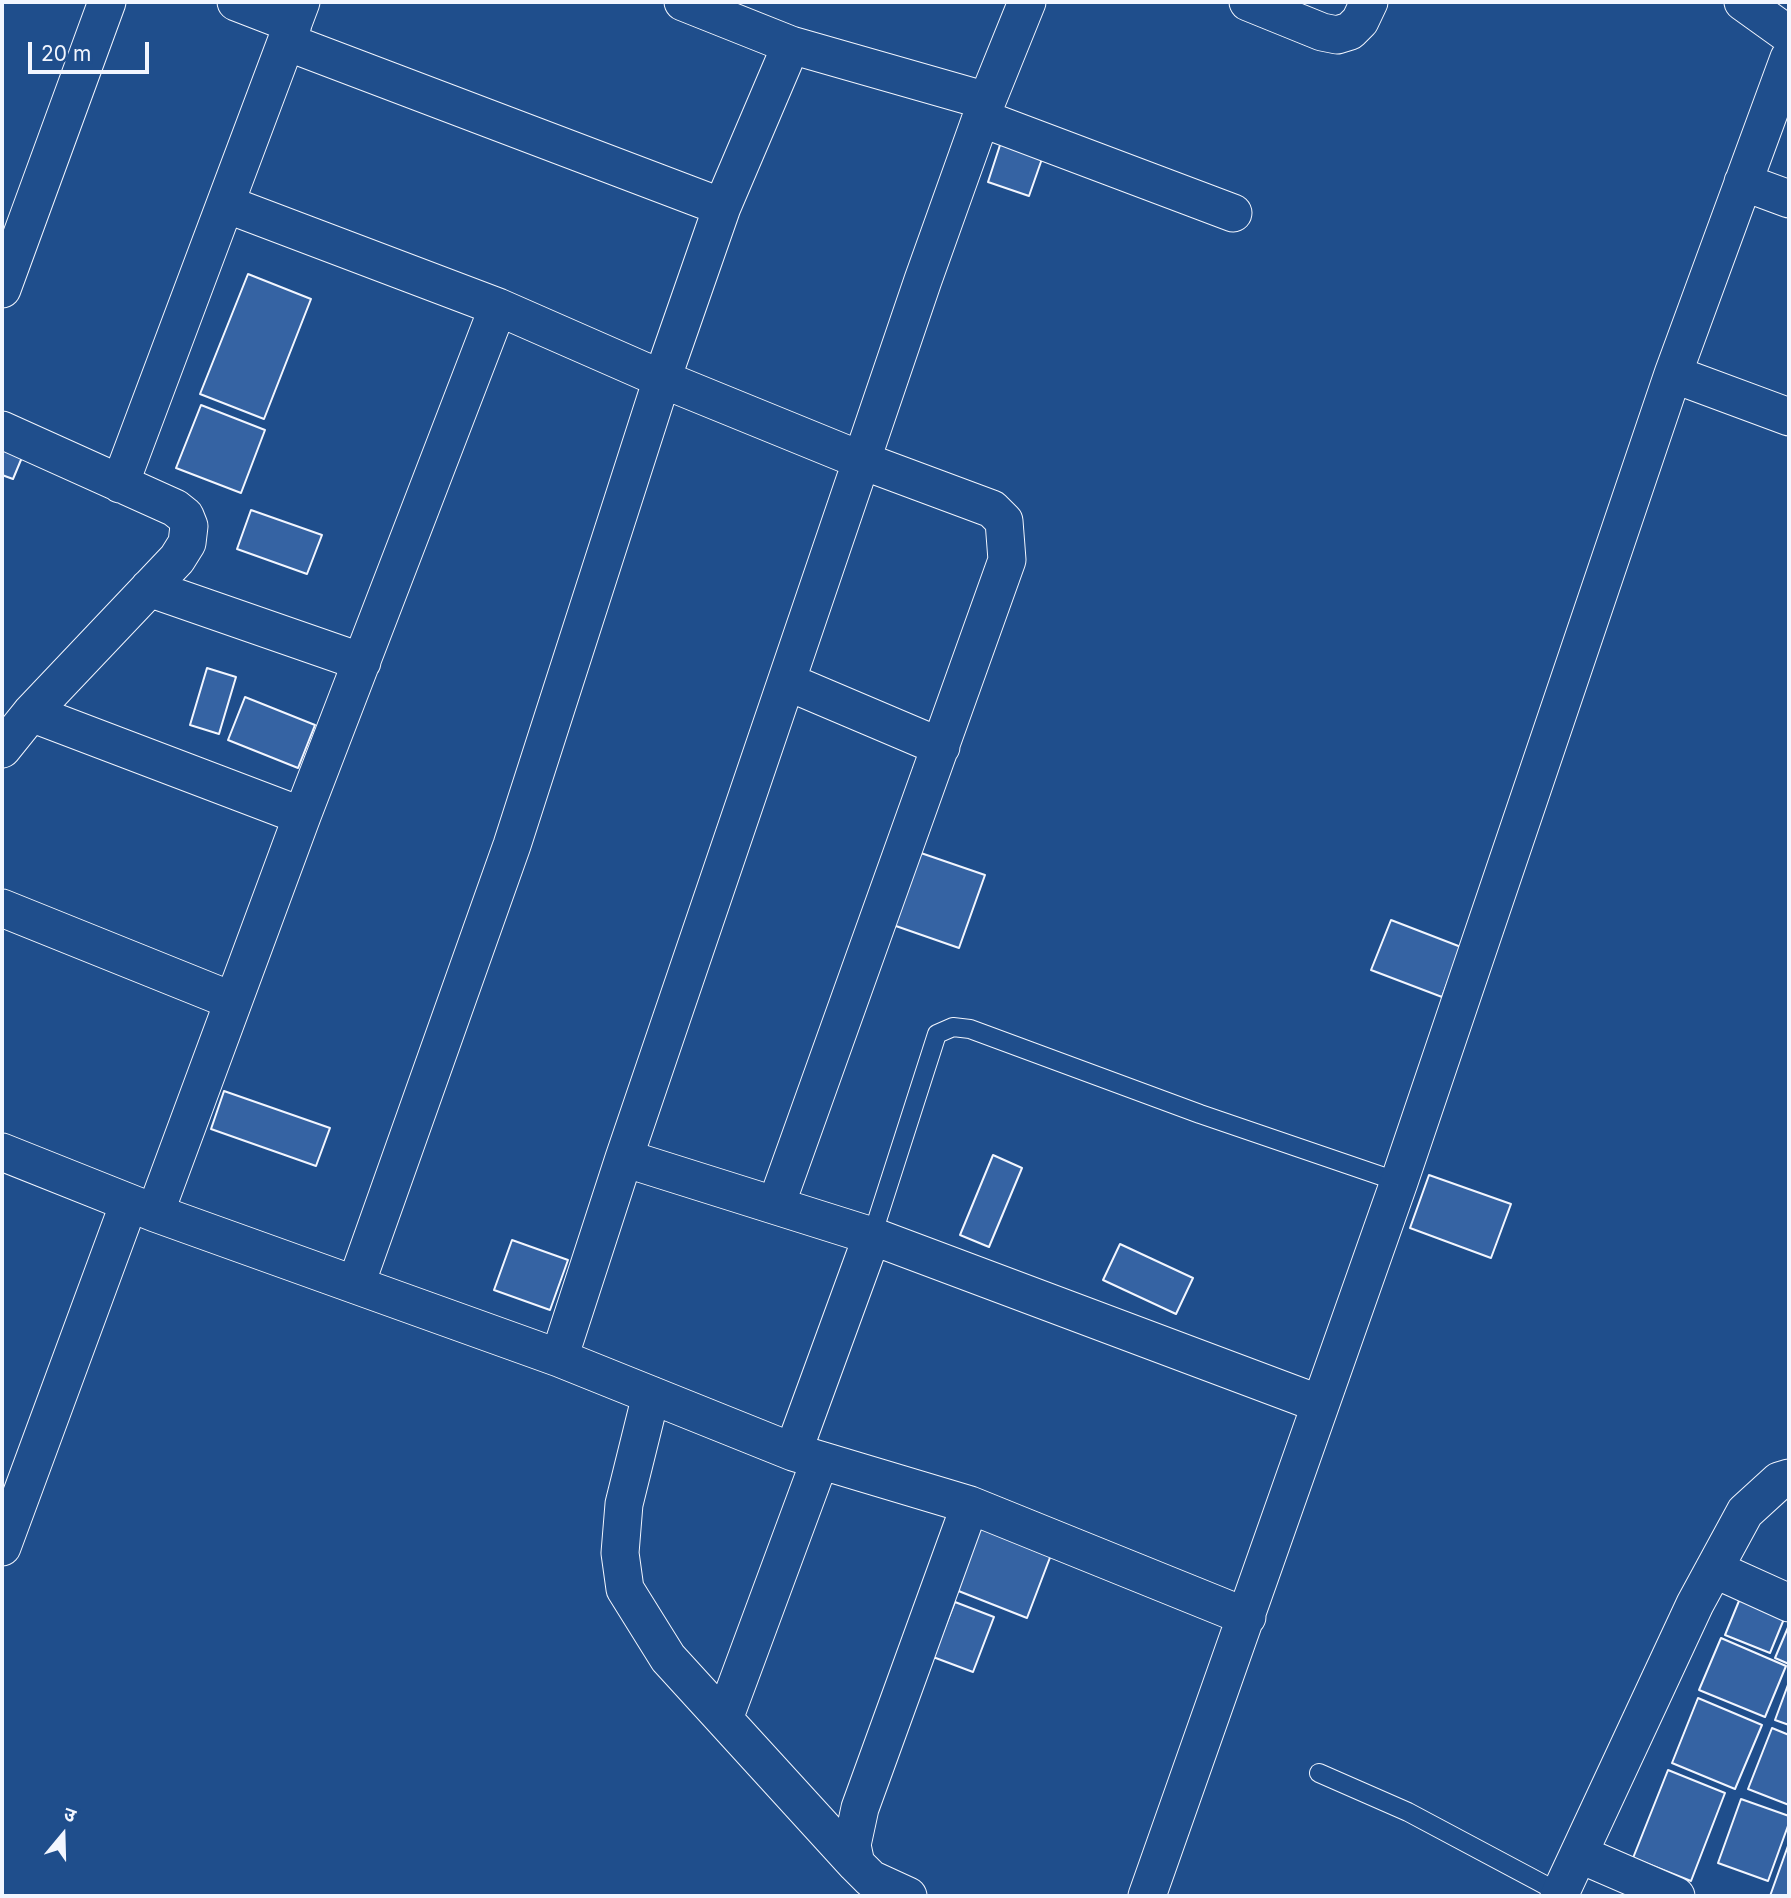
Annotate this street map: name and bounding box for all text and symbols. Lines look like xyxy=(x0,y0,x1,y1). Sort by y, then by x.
scale bar xyxy=(32,28,152,72)
text: 20 m xyxy=(41,41,91,66)
north arrow xyxy=(28,1800,98,1870)
text: उ xyxy=(61,1802,79,1827)

